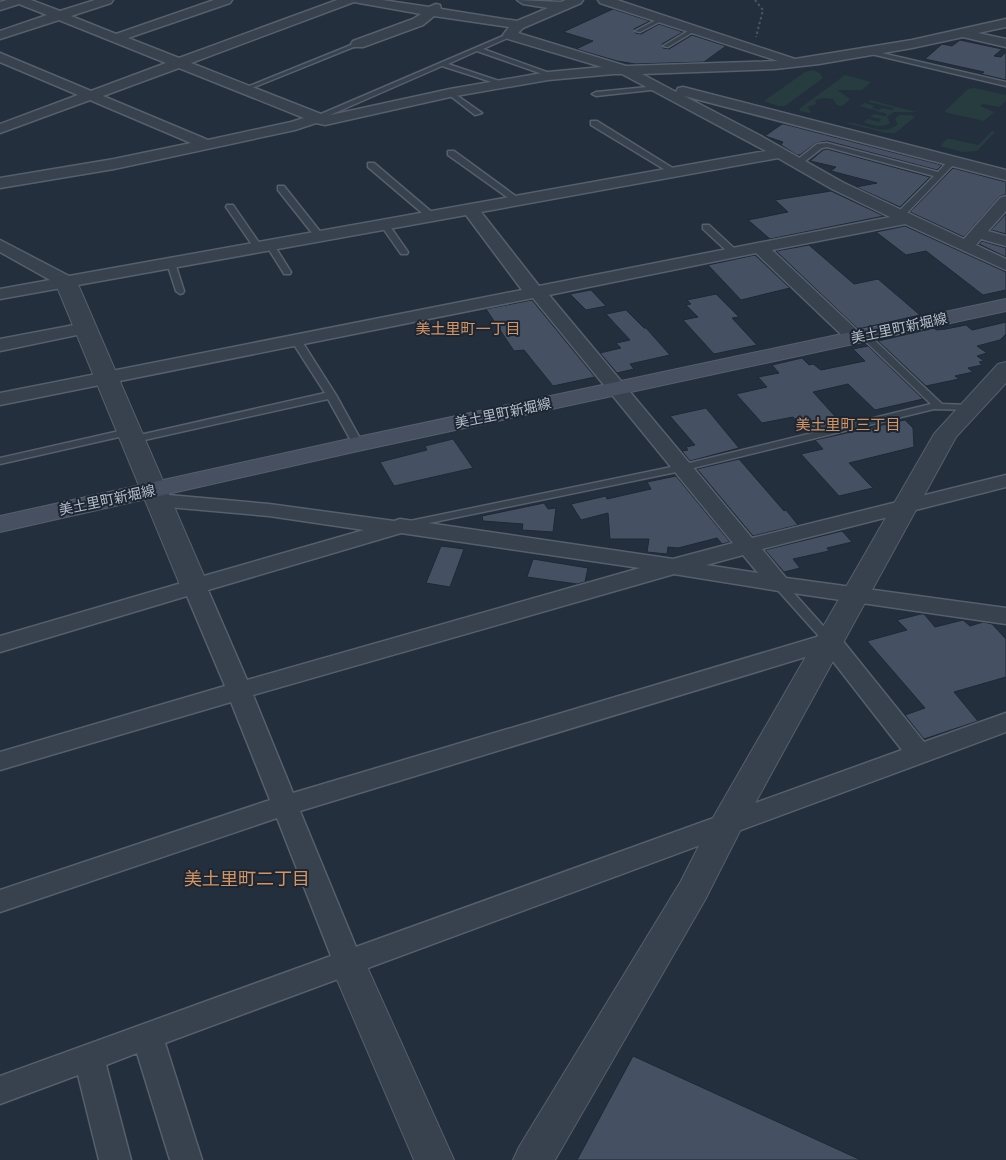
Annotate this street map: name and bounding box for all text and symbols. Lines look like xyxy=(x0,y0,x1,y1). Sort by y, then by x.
street label: 美土里町新堀線 xyxy=(849,307,949,348)
district label: 美土里町一丁目 xyxy=(415,317,521,340)
street label: 美土里町新堀線 xyxy=(453,392,553,433)
district label: 美土里町三丁目 xyxy=(795,413,901,436)
street label: 美土里町新堀線 xyxy=(57,479,157,520)
district label: 美土里町二丁目 xyxy=(184,865,310,892)

